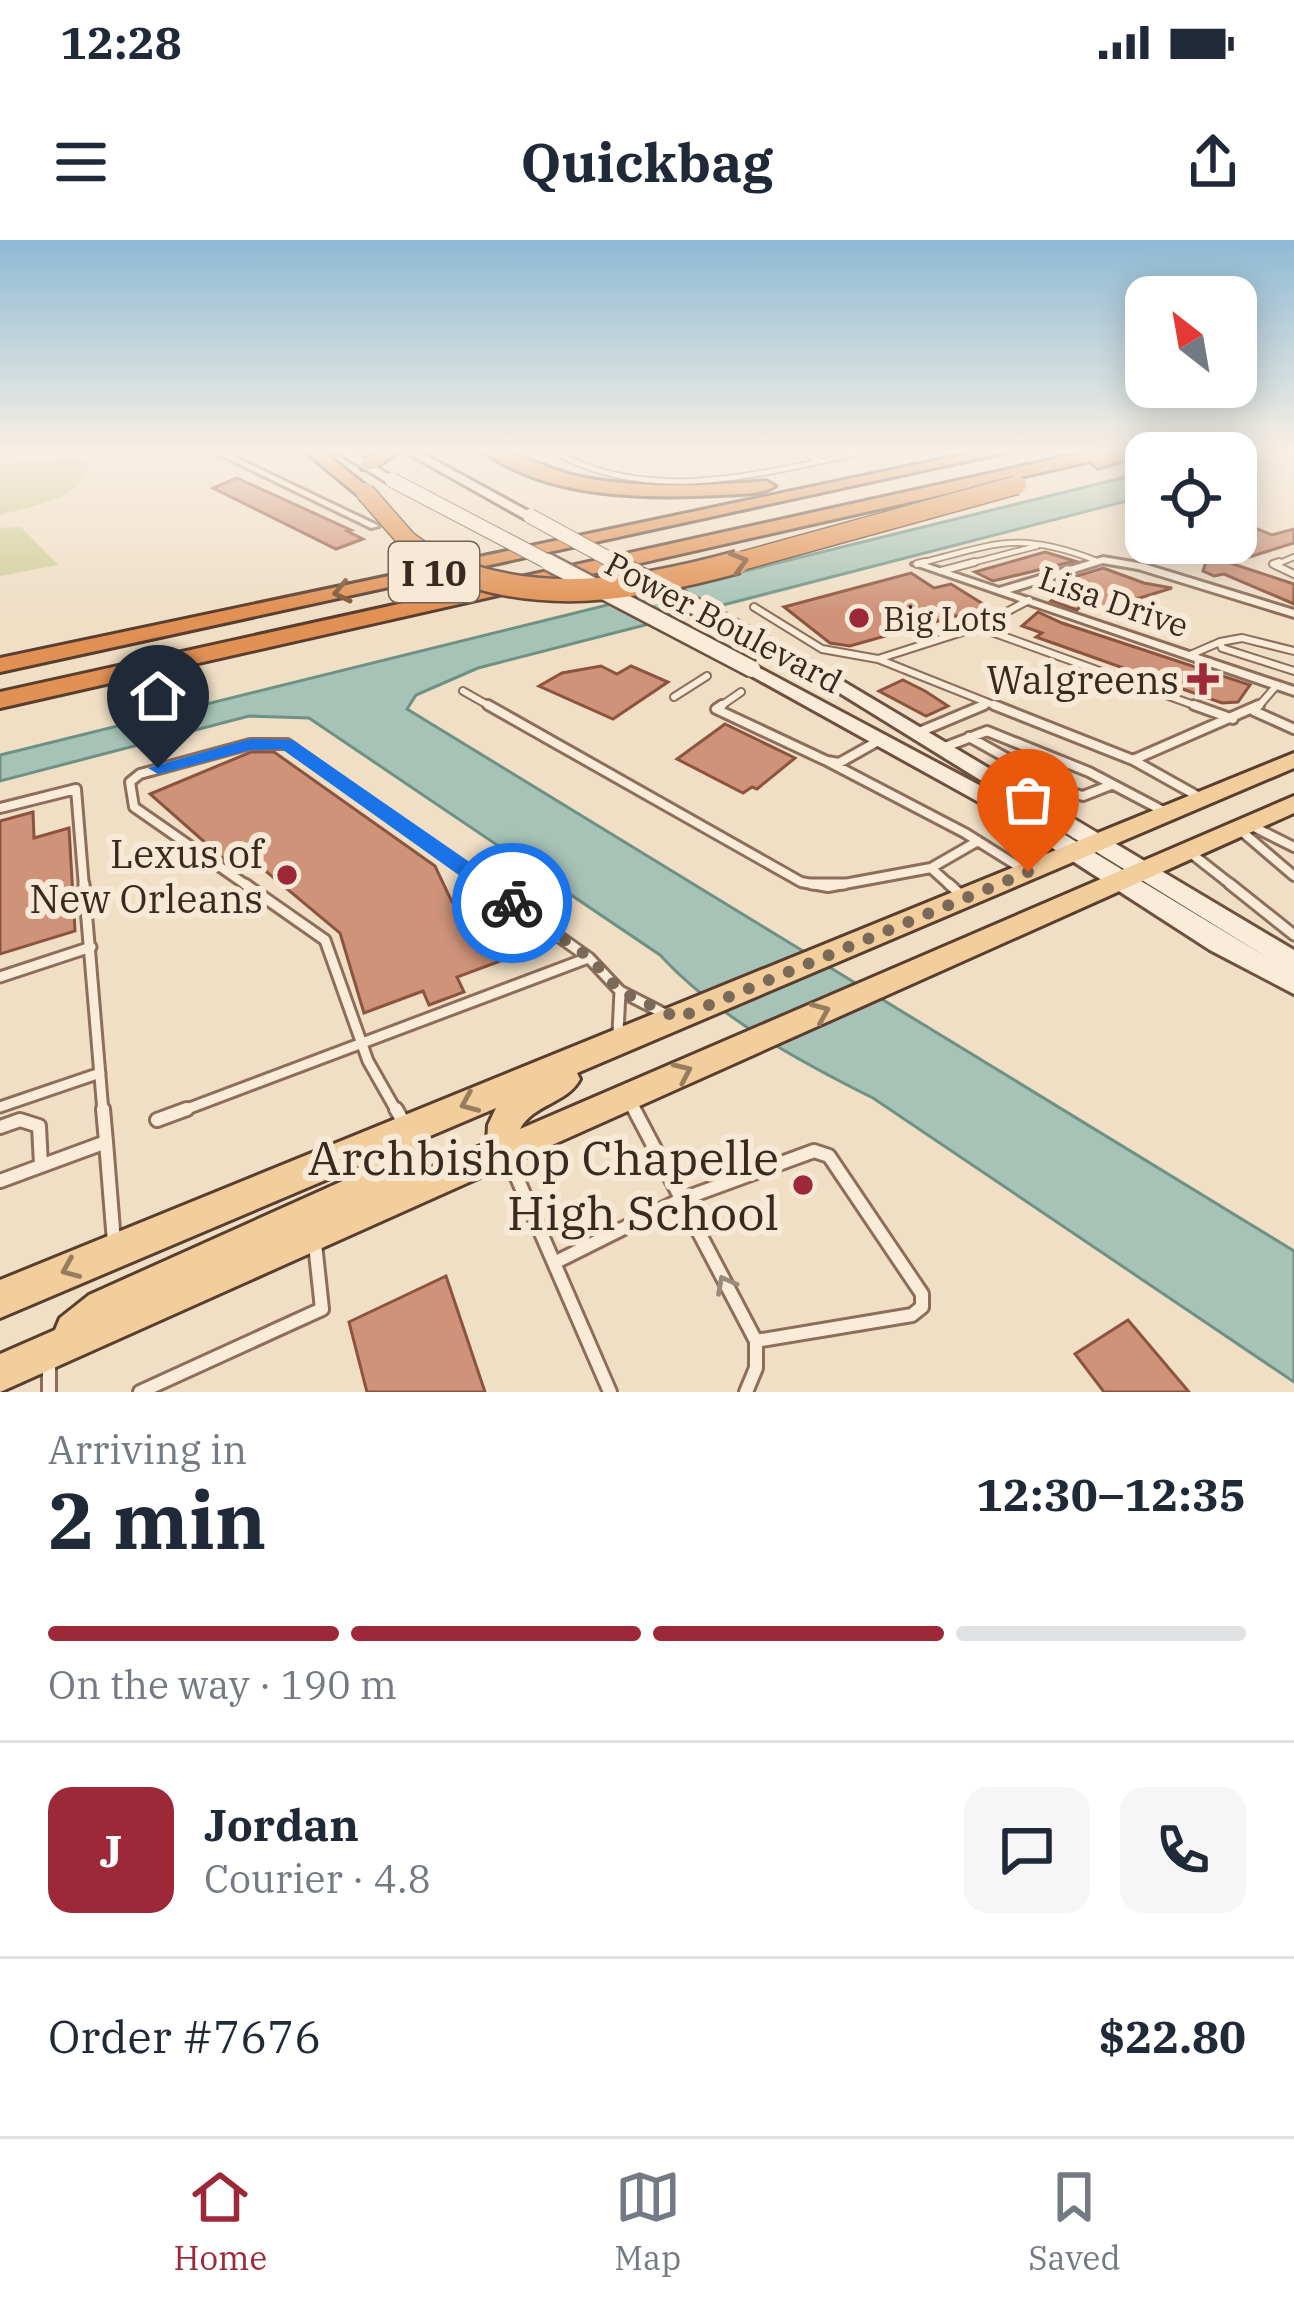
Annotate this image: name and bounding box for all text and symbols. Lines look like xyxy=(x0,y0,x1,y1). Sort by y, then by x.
text: 12:28 xyxy=(60,13,182,71)
text: Quickbag xyxy=(521,127,773,197)
icon: menu xyxy=(48,129,114,195)
icon: share xyxy=(1180,129,1246,195)
north arrow xyxy=(1125,276,1257,408)
map controls xyxy=(1125,276,1257,564)
button: locate xyxy=(1125,432,1257,564)
street label: Power Boulevard xyxy=(598,541,850,703)
road number: I 10 xyxy=(389,542,479,602)
one-way arrow xyxy=(728,551,749,576)
street label: Lisa Drive xyxy=(1034,555,1194,647)
one-way arrow xyxy=(333,578,353,604)
place label: Big Lots xyxy=(883,597,1007,640)
marker: Big Lots xyxy=(846,605,872,631)
pin xyxy=(107,645,209,768)
place label: Walgreens xyxy=(986,654,1179,705)
icon: home xyxy=(125,663,191,729)
marker: Walgreens xyxy=(1190,666,1216,692)
pin xyxy=(977,749,1079,872)
icon: bag xyxy=(995,767,1061,833)
place label: Lexus of New Orleans xyxy=(29,828,266,924)
courier xyxy=(452,843,572,963)
marker: Lexus of New Orleans xyxy=(274,862,300,888)
icon: bike xyxy=(479,870,545,936)
one-way arrow xyxy=(810,1002,831,1026)
one-way arrow xyxy=(671,1063,692,1087)
one-way arrow xyxy=(459,1089,481,1113)
place label: Archbishop Chapelle High School xyxy=(308,1126,779,1243)
marker: Archbishop Chapelle High School xyxy=(790,1172,816,1198)
one-way arrow xyxy=(61,1255,82,1279)
one-way arrow xyxy=(717,1275,740,1297)
text: Arriving in xyxy=(48,1424,247,1475)
text: 12:30–12:35 xyxy=(976,1465,1246,1523)
text: 2 min xyxy=(48,1469,266,1570)
text: On the way · 190 m xyxy=(48,1659,397,1710)
button: chat xyxy=(964,1787,1090,1913)
button: phone xyxy=(1120,1787,1246,1913)
text: Jordan xyxy=(204,1795,359,1853)
text: J xyxy=(99,1821,123,1879)
text: Courier · 4.8 xyxy=(204,1853,431,1904)
text: Order #7676 xyxy=(48,2007,321,2065)
text: $22.80 xyxy=(1099,2007,1246,2065)
tab: Home xyxy=(173,2164,267,2279)
tab: Map xyxy=(614,2164,681,2279)
tab: Saved xyxy=(1028,2164,1121,2279)

